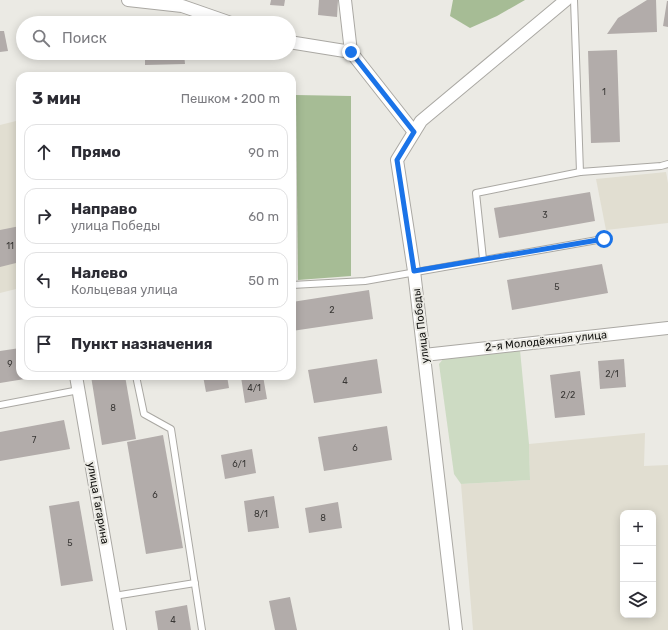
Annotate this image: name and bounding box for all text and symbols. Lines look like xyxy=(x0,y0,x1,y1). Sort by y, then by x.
search box xyxy=(16,16,296,60)
icon: search xyxy=(30,27,52,49)
text: Поиск xyxy=(62,29,107,47)
route end xyxy=(342,43,360,61)
house number: 1 xyxy=(602,87,606,97)
text: 3 мин xyxy=(32,88,81,108)
text: Пешком · 200 m xyxy=(181,91,280,106)
icon: ahead xyxy=(33,141,55,163)
text: Прямо xyxy=(71,143,121,161)
text: 90 m xyxy=(248,145,279,160)
text: Направо xyxy=(71,200,137,218)
icon: right xyxy=(33,205,55,227)
text: 60 m xyxy=(248,209,279,224)
house number: 3 xyxy=(542,210,548,220)
text: улица Победы xyxy=(71,218,160,233)
route start xyxy=(595,230,613,248)
house number: 11 xyxy=(6,241,14,251)
text: Налево xyxy=(71,264,128,282)
icon: left xyxy=(33,269,55,291)
text: 50 m xyxy=(248,273,279,288)
text: Кольцевая улица xyxy=(71,282,178,297)
house number: 5 xyxy=(554,282,560,292)
street label: улица Победы xyxy=(410,288,432,364)
house number: 2 xyxy=(329,305,335,315)
street label: 2-я Молодёжная улица xyxy=(484,328,608,354)
icon: arrive xyxy=(33,333,55,355)
text: Пункт назначения xyxy=(71,335,213,353)
house number: 9 xyxy=(7,359,13,369)
house number: 2/1 xyxy=(605,369,619,379)
house number: 4 xyxy=(342,376,348,386)
house number: 4/1 xyxy=(247,383,261,393)
house number: 2/2 xyxy=(561,390,575,400)
house number: 8 xyxy=(110,403,116,413)
house number: 7 xyxy=(32,435,37,445)
house number: 6 xyxy=(352,443,358,453)
house number: 6/1 xyxy=(232,459,246,469)
street label: улица Гагарина xyxy=(84,461,112,545)
house number: 6 xyxy=(152,490,158,500)
house number: 8/1 xyxy=(254,509,268,519)
map controls xyxy=(620,510,656,618)
button: + xyxy=(620,510,656,546)
house number: 8 xyxy=(320,513,326,523)
house number: 5 xyxy=(67,538,73,548)
button: − xyxy=(620,546,656,582)
button: layers xyxy=(620,582,656,618)
house number: 4 xyxy=(170,615,176,625)

